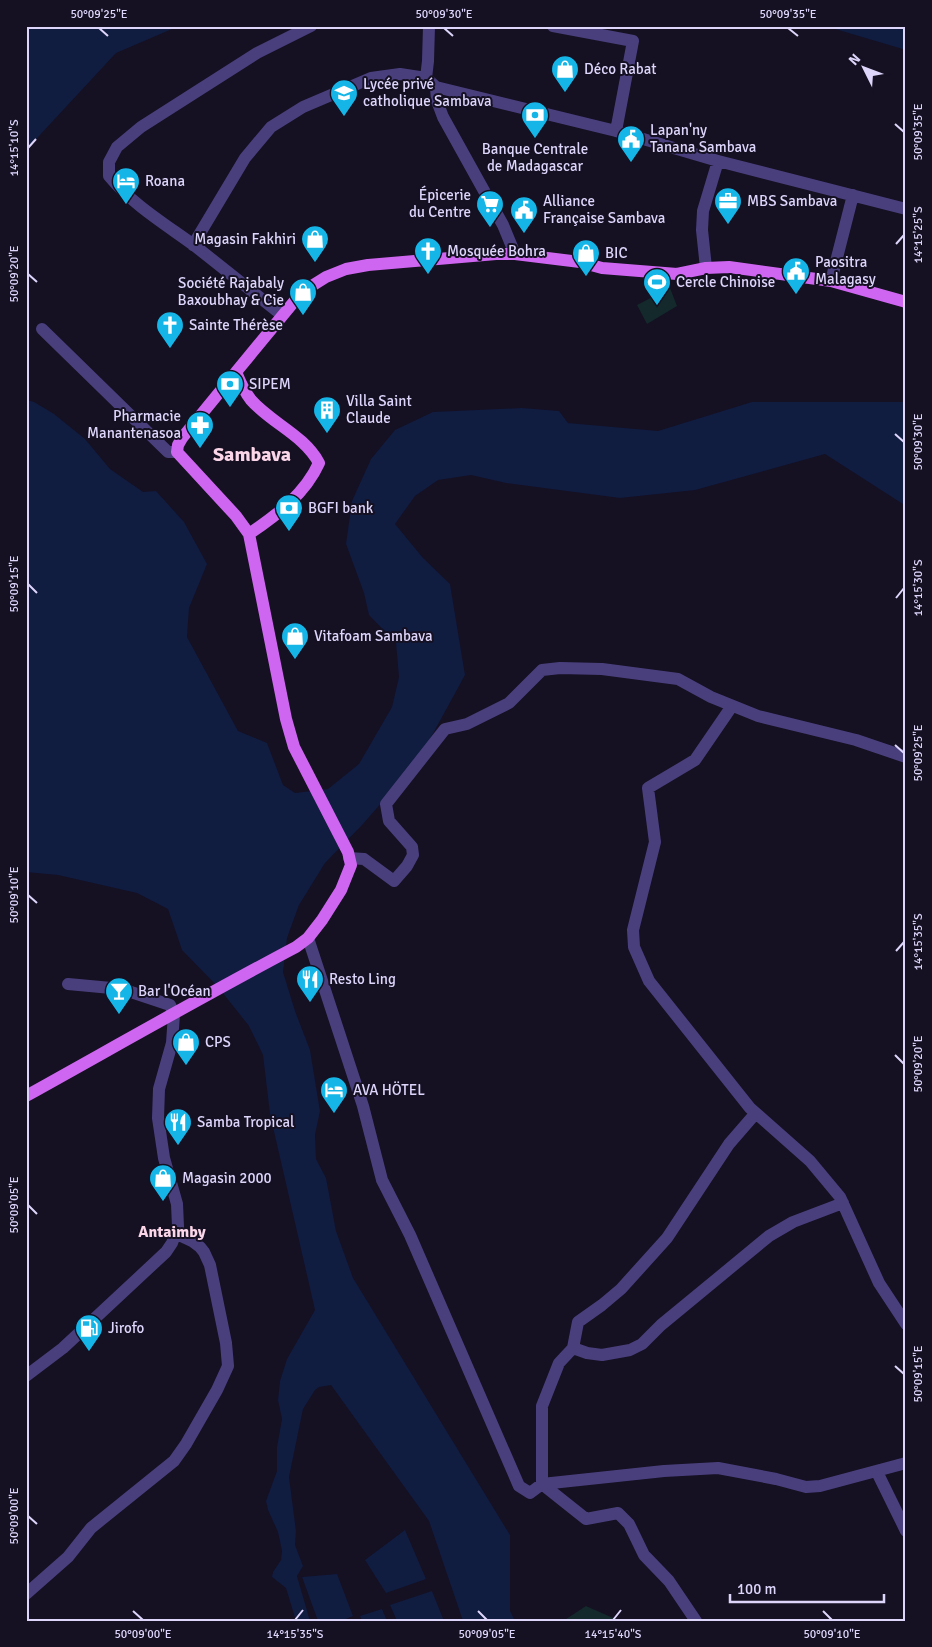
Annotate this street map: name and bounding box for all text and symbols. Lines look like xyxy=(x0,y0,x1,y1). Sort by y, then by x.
text: 50°09'25"E xyxy=(70,7,128,22)
text: 50°09'30"E xyxy=(415,7,473,22)
text: 50°09'35"E xyxy=(759,7,817,22)
north arrow xyxy=(840,42,890,92)
text: N xyxy=(845,50,864,69)
shop icon: Déco Rabat xyxy=(550,54,580,93)
place label: Déco Rabat xyxy=(584,60,656,78)
place label: Lycée privé catholique Sambava xyxy=(363,75,492,110)
school or university icon: Lycée privé catholique Sambava xyxy=(329,78,359,117)
bank icon: Banque Centrale de Madagascar xyxy=(520,100,550,139)
text: 50°09'35"E xyxy=(911,103,926,161)
text: 14°15'10"S xyxy=(7,119,22,177)
place label: Lapan'ny Tanana Sambava xyxy=(650,121,756,156)
public building icon: Lapan'ny Tanana Sambava xyxy=(616,124,646,163)
place label: Banque Centrale de Madagascar xyxy=(482,140,588,175)
hotel icon: Roana xyxy=(111,166,141,205)
place label: Roana xyxy=(145,172,185,190)
place label: Épicerie du Centre xyxy=(409,185,471,221)
office icon: MBS Sambava xyxy=(713,186,743,225)
supermarket icon: Épicerie du Centre xyxy=(475,189,505,228)
place label: Alliance Française Sambava xyxy=(543,192,665,227)
place label: MBS Sambava xyxy=(747,192,837,210)
public building icon: Alliance Française Sambava xyxy=(509,195,539,234)
text: 14°15'25"S xyxy=(911,206,926,264)
shop icon: Magasin Fakhiri xyxy=(300,224,330,263)
place label: Magasin Fakhiri xyxy=(194,230,296,248)
church icon: Mosquée Bohra xyxy=(413,236,443,275)
shop icon: BIC xyxy=(571,238,601,277)
place label: Mosquée Bohra xyxy=(447,242,546,260)
place label: BIC xyxy=(605,244,628,262)
text: 50°09'20"E xyxy=(7,245,22,303)
place label: Paositra Malagasy xyxy=(815,253,876,288)
public building icon: Paositra Malagasy xyxy=(781,256,811,295)
sports icon: Cercle Chinoise xyxy=(642,267,672,306)
place label: Cercle Chinoise xyxy=(676,273,775,291)
place label: Société Rajabaly Baxoubhay & Cie xyxy=(178,274,284,309)
shop icon: Société Rajabaly Baxoubhay & Cie xyxy=(288,277,318,316)
church icon: Sainte Thérèse xyxy=(155,310,185,349)
place label: Sainte Thérèse xyxy=(189,316,283,334)
bank icon: SIPEM xyxy=(215,369,245,408)
place label: SIPEM xyxy=(249,375,291,393)
place label: Villa Saint Claude xyxy=(346,392,412,427)
building icon: Villa Saint Claude xyxy=(312,395,342,434)
place label: Pharmacie Manantenasoa xyxy=(87,407,181,442)
pharmacy icon: Pharmacie Manantenasoa xyxy=(185,410,215,449)
text: 50°09'30"E xyxy=(911,413,926,471)
district label: Sambava xyxy=(213,442,291,467)
bank icon: BGFI bank xyxy=(274,493,304,532)
place label: BGFI bank xyxy=(308,499,374,517)
text: 50°09'15"E xyxy=(7,555,22,613)
text: 14°15'30"S xyxy=(911,559,926,617)
shop icon: Vitafoam Sambava xyxy=(280,621,310,660)
place label: Vitafoam Sambava xyxy=(314,627,433,645)
text: 50°09'25"E xyxy=(911,724,926,782)
text: 50°09'10"E xyxy=(7,866,22,924)
text: 14°15'35"S xyxy=(911,913,926,971)
restaurant icon: Resto Ling xyxy=(295,964,325,1003)
place label: Resto Ling xyxy=(329,970,396,988)
bar icon: Bar l'Océan xyxy=(104,976,134,1015)
place label: Bar l'Océan xyxy=(138,982,211,1000)
shop icon: CPS xyxy=(171,1027,201,1066)
place label: CPS xyxy=(205,1033,231,1051)
text: 50°09'20"E xyxy=(911,1035,926,1093)
hotel icon: AVA HÖTEL xyxy=(319,1075,349,1114)
place label: AVA HÖTEL xyxy=(353,1081,425,1099)
restaurant icon: Samba Tropical xyxy=(163,1107,193,1146)
place label: Samba Tropical xyxy=(197,1113,295,1131)
shop icon: Magasin 2000 xyxy=(148,1163,178,1202)
place label: Magasin 2000 xyxy=(182,1169,272,1187)
text: 50°09'05"E xyxy=(7,1176,22,1234)
district label: Antaimby xyxy=(138,1222,206,1242)
fuel station icon: Jirofo xyxy=(74,1313,104,1352)
place label: Jirofo xyxy=(108,1319,145,1337)
text: 50°09'15"E xyxy=(911,1345,926,1403)
text: 50°09'00"E xyxy=(7,1487,22,1545)
scale bar xyxy=(730,1572,883,1604)
text: 100 m xyxy=(737,1580,777,1598)
text: 50°09'00"E xyxy=(114,1627,172,1642)
text: 14°15'35"S xyxy=(266,1627,324,1642)
text: 50°09'05"E xyxy=(458,1627,516,1642)
text: 14°15'40"S xyxy=(584,1627,642,1642)
text: 50°09'10"E xyxy=(803,1627,861,1642)

